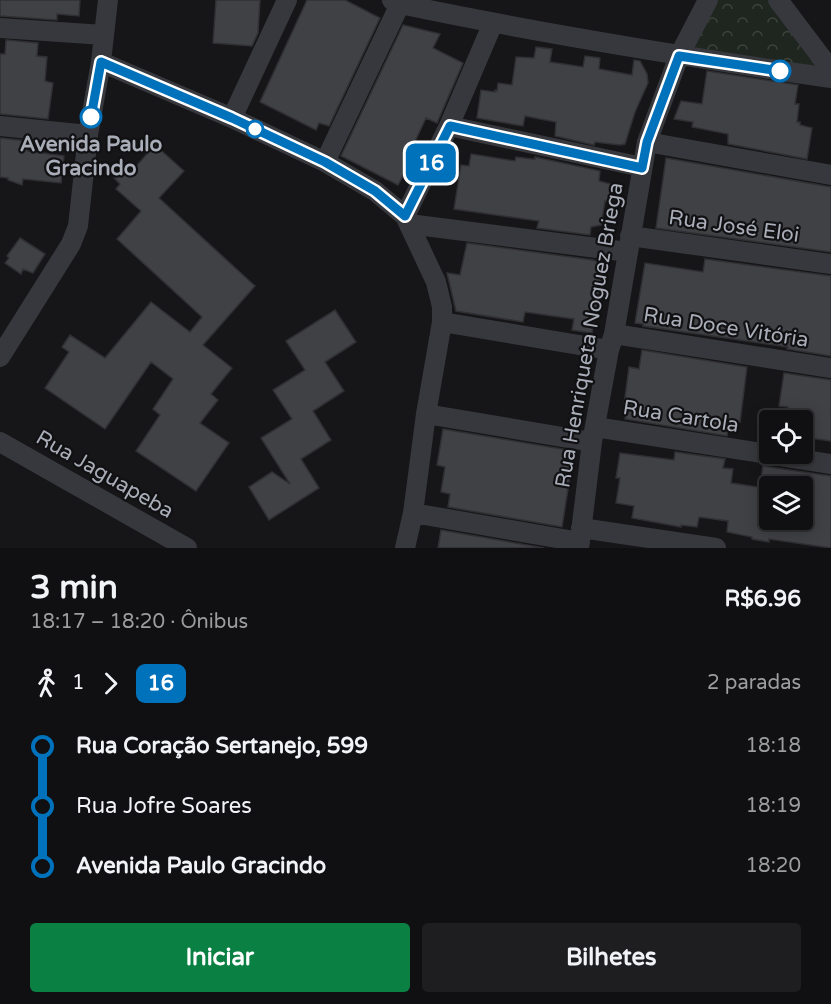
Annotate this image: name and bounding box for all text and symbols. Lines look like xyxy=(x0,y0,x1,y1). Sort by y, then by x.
unlabelled marker xyxy=(769,60,791,82)
marker: Avenida Paulo Gracindo xyxy=(80,106,102,128)
unlabelled marker xyxy=(246,120,264,138)
place label: Avenida Paulo Gracindo xyxy=(20,132,162,181)
line badge: 16 xyxy=(404,144,458,182)
text: 16 xyxy=(418,151,444,176)
street label: Rua Henriqueta Noguez Briega xyxy=(550,181,629,490)
street label: Rua José Eloi xyxy=(667,205,801,248)
street label: Rua Doce Vitória xyxy=(642,302,810,353)
street label: Rua Cartola xyxy=(621,395,741,438)
map controls xyxy=(759,410,813,530)
button: locate xyxy=(759,410,813,464)
street label: Rua Jaguapeba xyxy=(32,425,178,524)
button: layers xyxy=(759,476,813,530)
text: 3 min xyxy=(30,568,118,607)
text: R$6.96 xyxy=(725,586,801,612)
text: 18:17 – 18:20 · Ônibus xyxy=(30,610,248,634)
icon: walk xyxy=(30,667,63,700)
icon: forward xyxy=(94,667,127,700)
text: 1 xyxy=(72,671,85,695)
text: 16 xyxy=(148,671,174,696)
text: 2 paradas xyxy=(707,671,801,695)
text: Rua Coração Sertanejo, 599 xyxy=(76,733,368,759)
text: 18:18 xyxy=(746,734,801,758)
text: Rua Jofre Soares xyxy=(76,793,252,819)
text: 18:19 xyxy=(746,794,801,818)
text: Avenida Paulo Gracindo xyxy=(76,853,326,879)
text: 18:20 xyxy=(746,854,801,878)
button: Iniciar xyxy=(30,923,410,992)
button: Bilhetes xyxy=(422,923,801,992)

